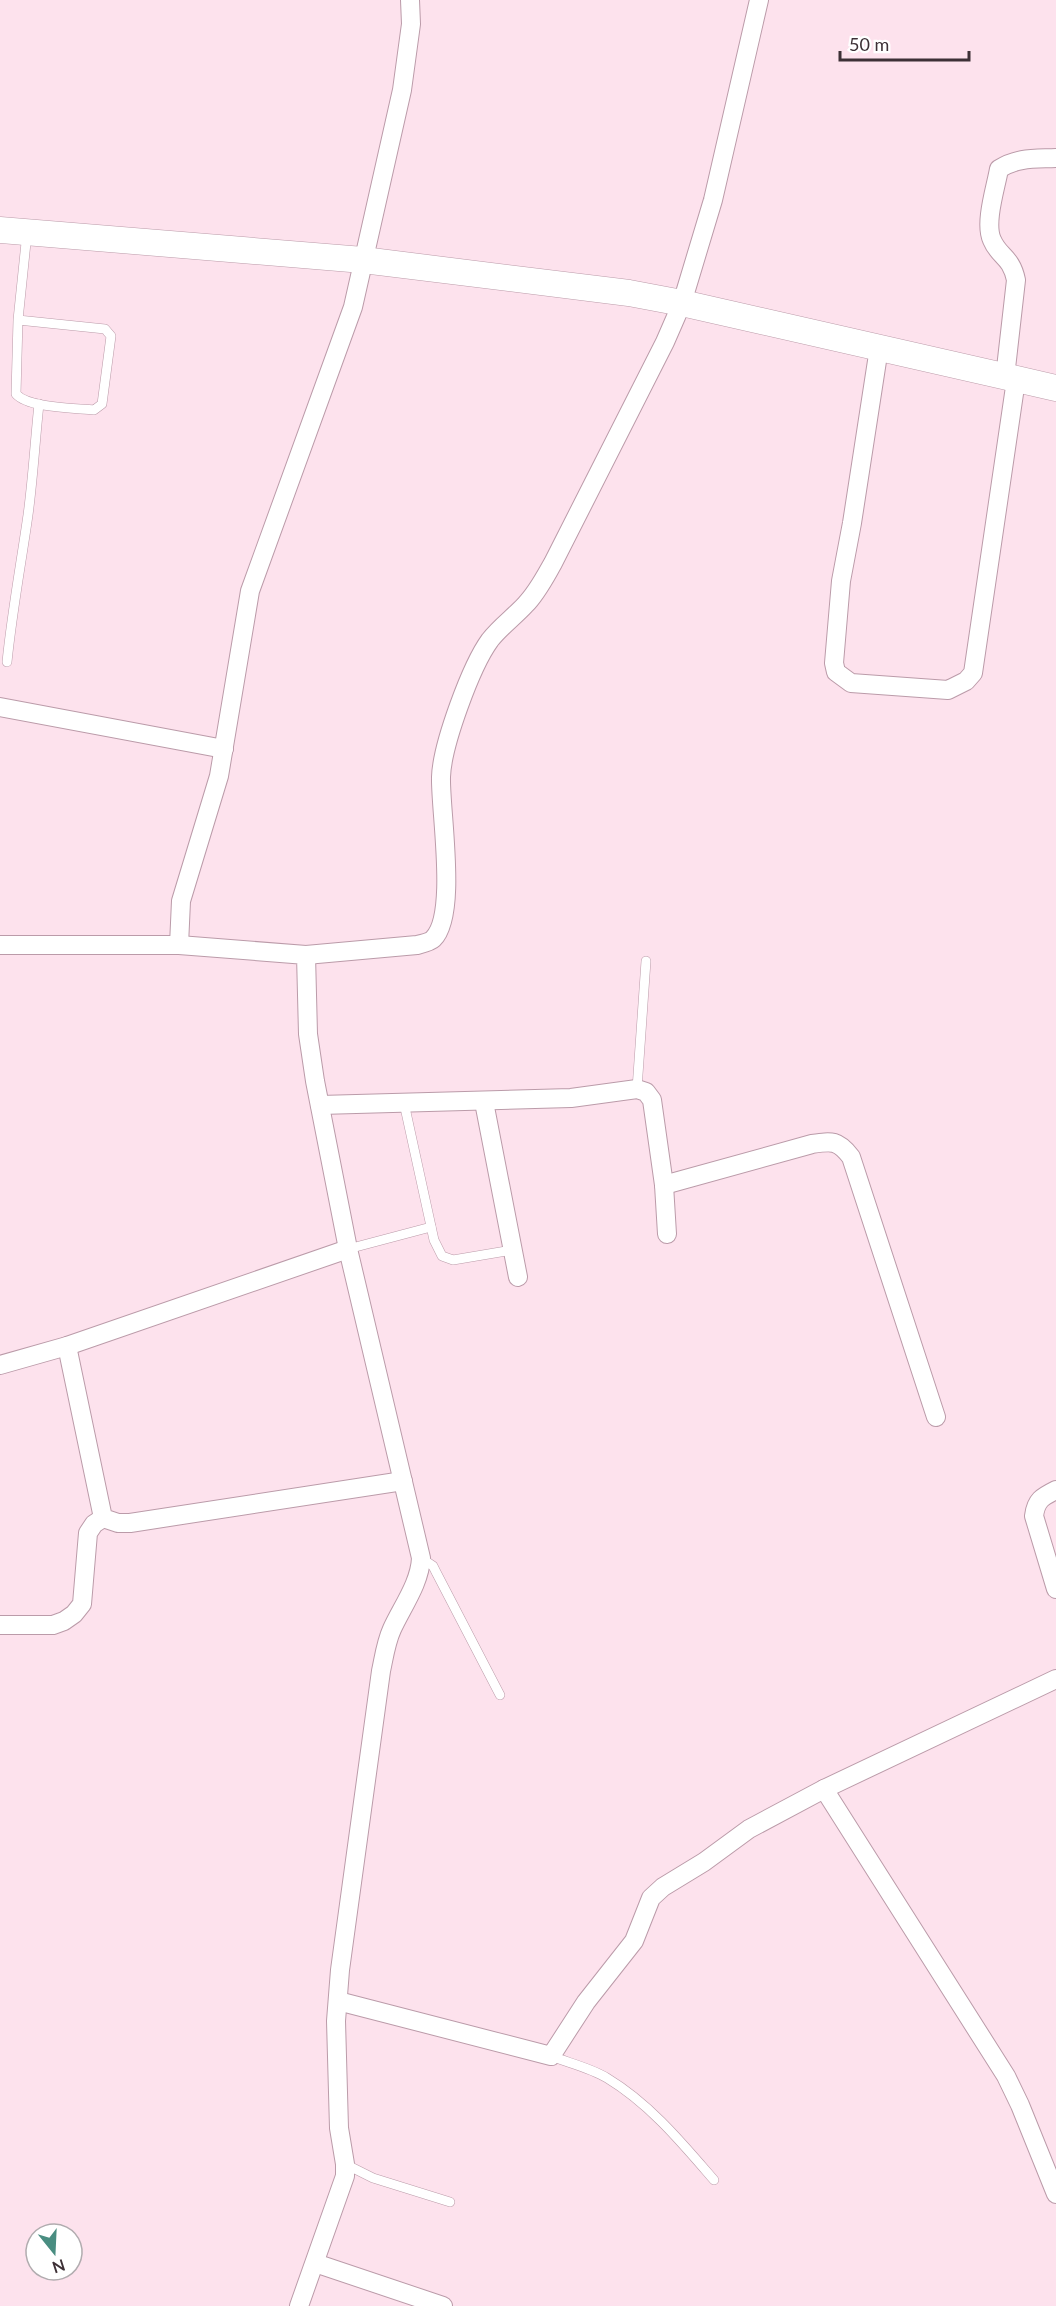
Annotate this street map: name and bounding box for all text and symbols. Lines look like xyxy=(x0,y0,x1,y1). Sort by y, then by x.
scale bar xyxy=(840,24,969,62)
text: 50 m xyxy=(849,33,889,55)
north arrow xyxy=(24,2222,84,2282)
text: N xyxy=(50,2256,68,2278)

